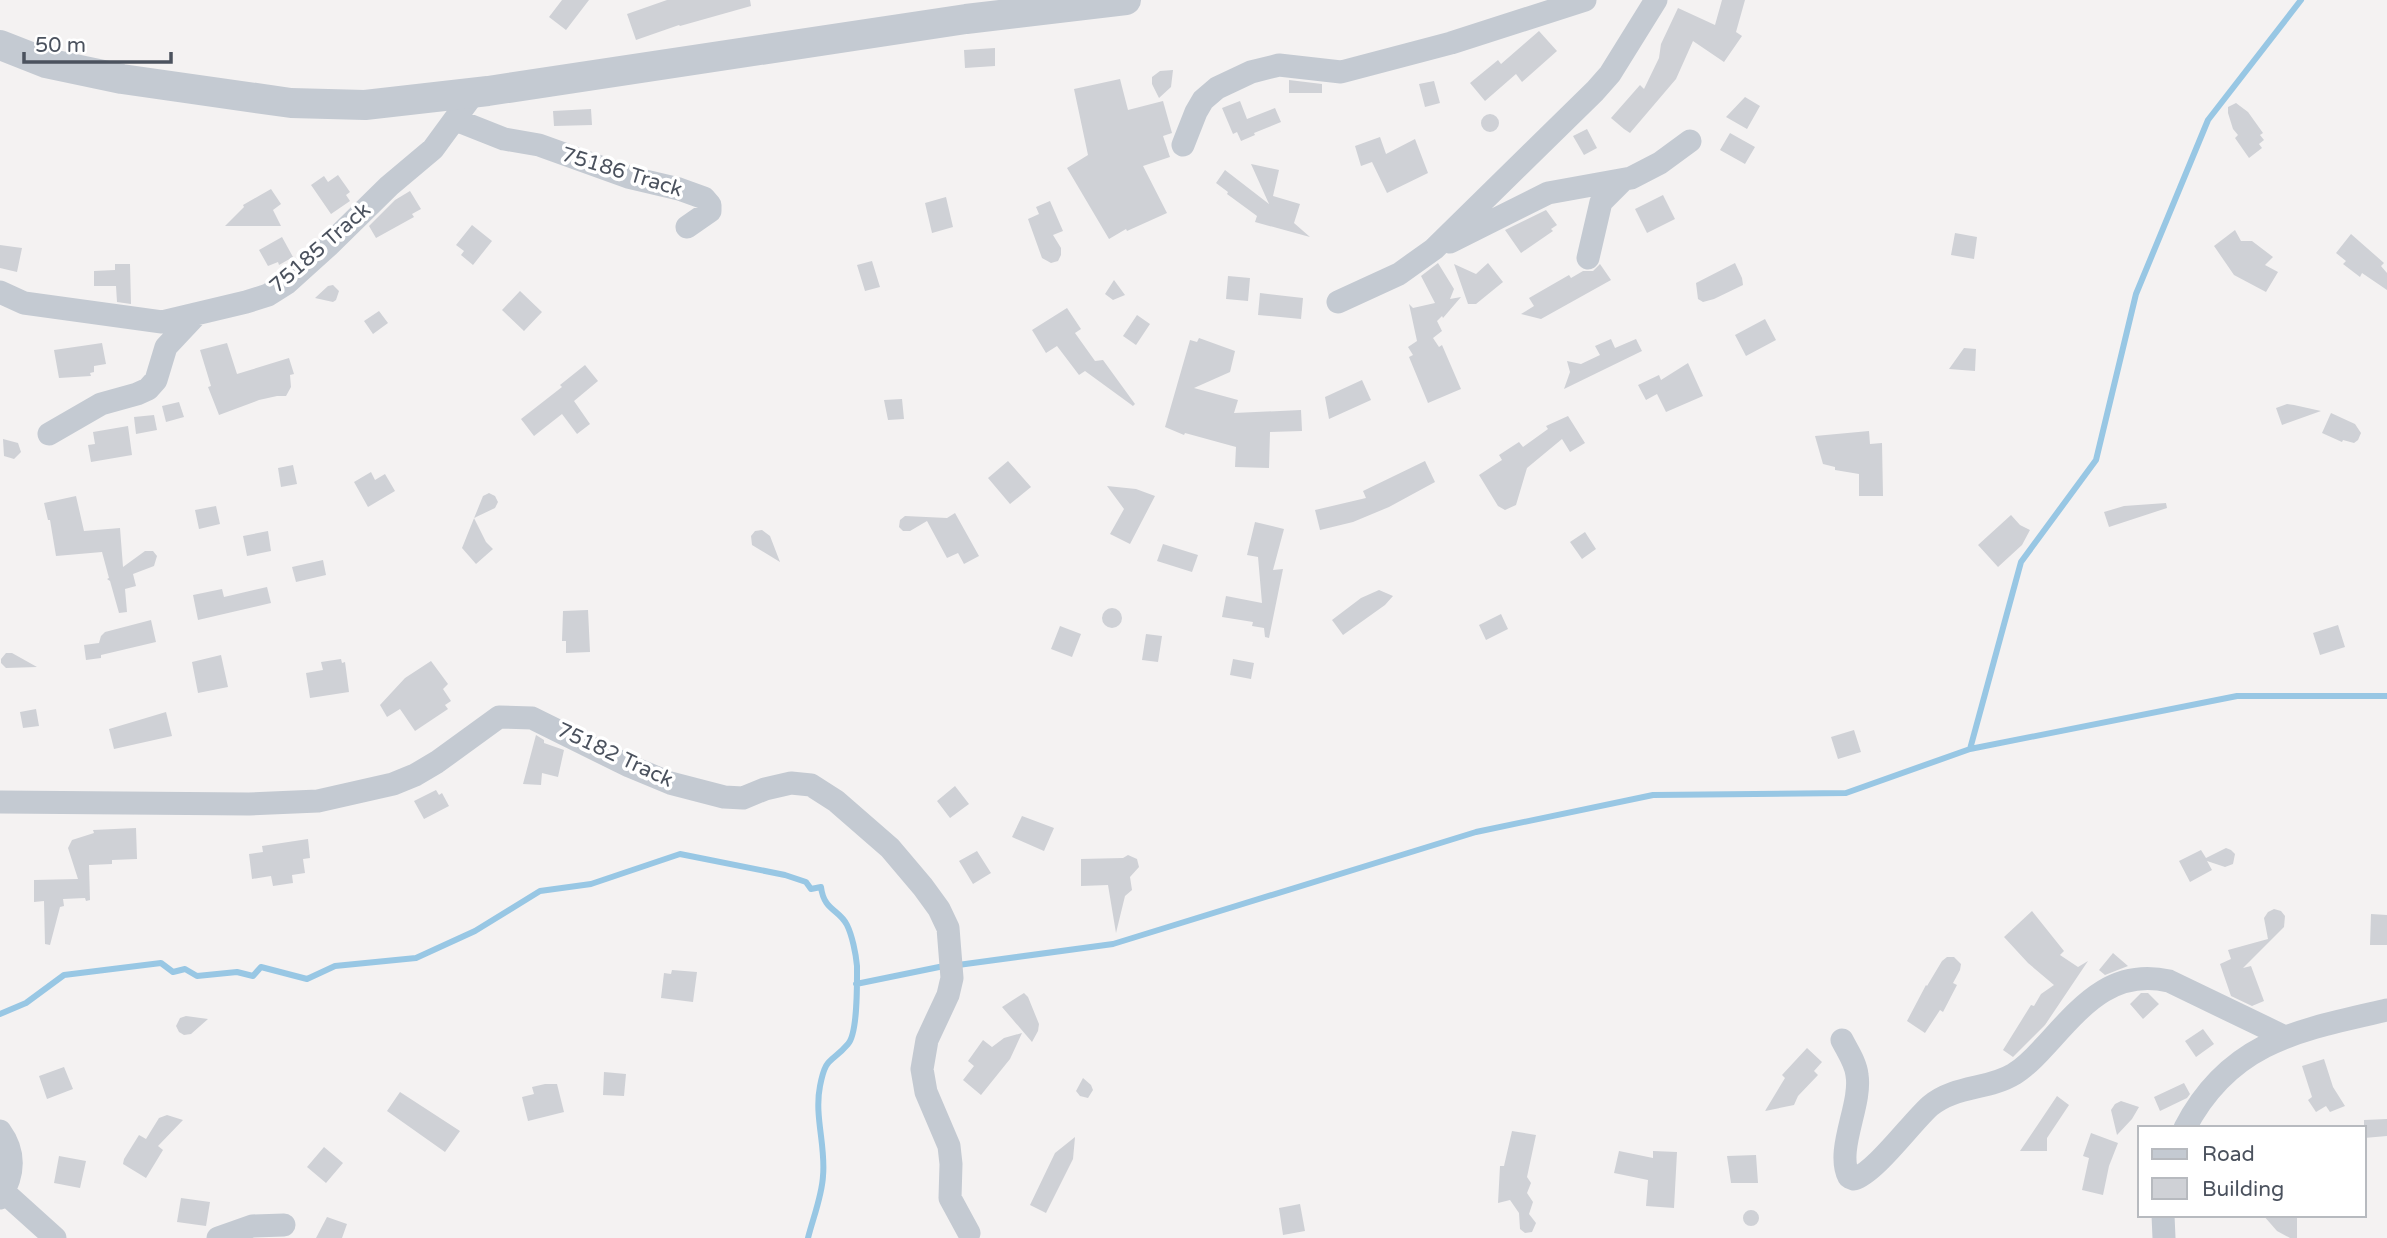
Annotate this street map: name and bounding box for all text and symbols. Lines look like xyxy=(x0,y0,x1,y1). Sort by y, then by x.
scale bar xyxy=(24,21,172,65)
text: 50 m xyxy=(35,33,86,58)
street label: 75186 Track xyxy=(558,142,686,202)
street label: 75185 Track xyxy=(264,197,376,299)
street label: 75182 Track xyxy=(553,717,677,793)
legend xyxy=(2138,1126,2366,1217)
text: Road xyxy=(2202,1142,2255,1167)
text: Building xyxy=(2202,1177,2284,1202)

